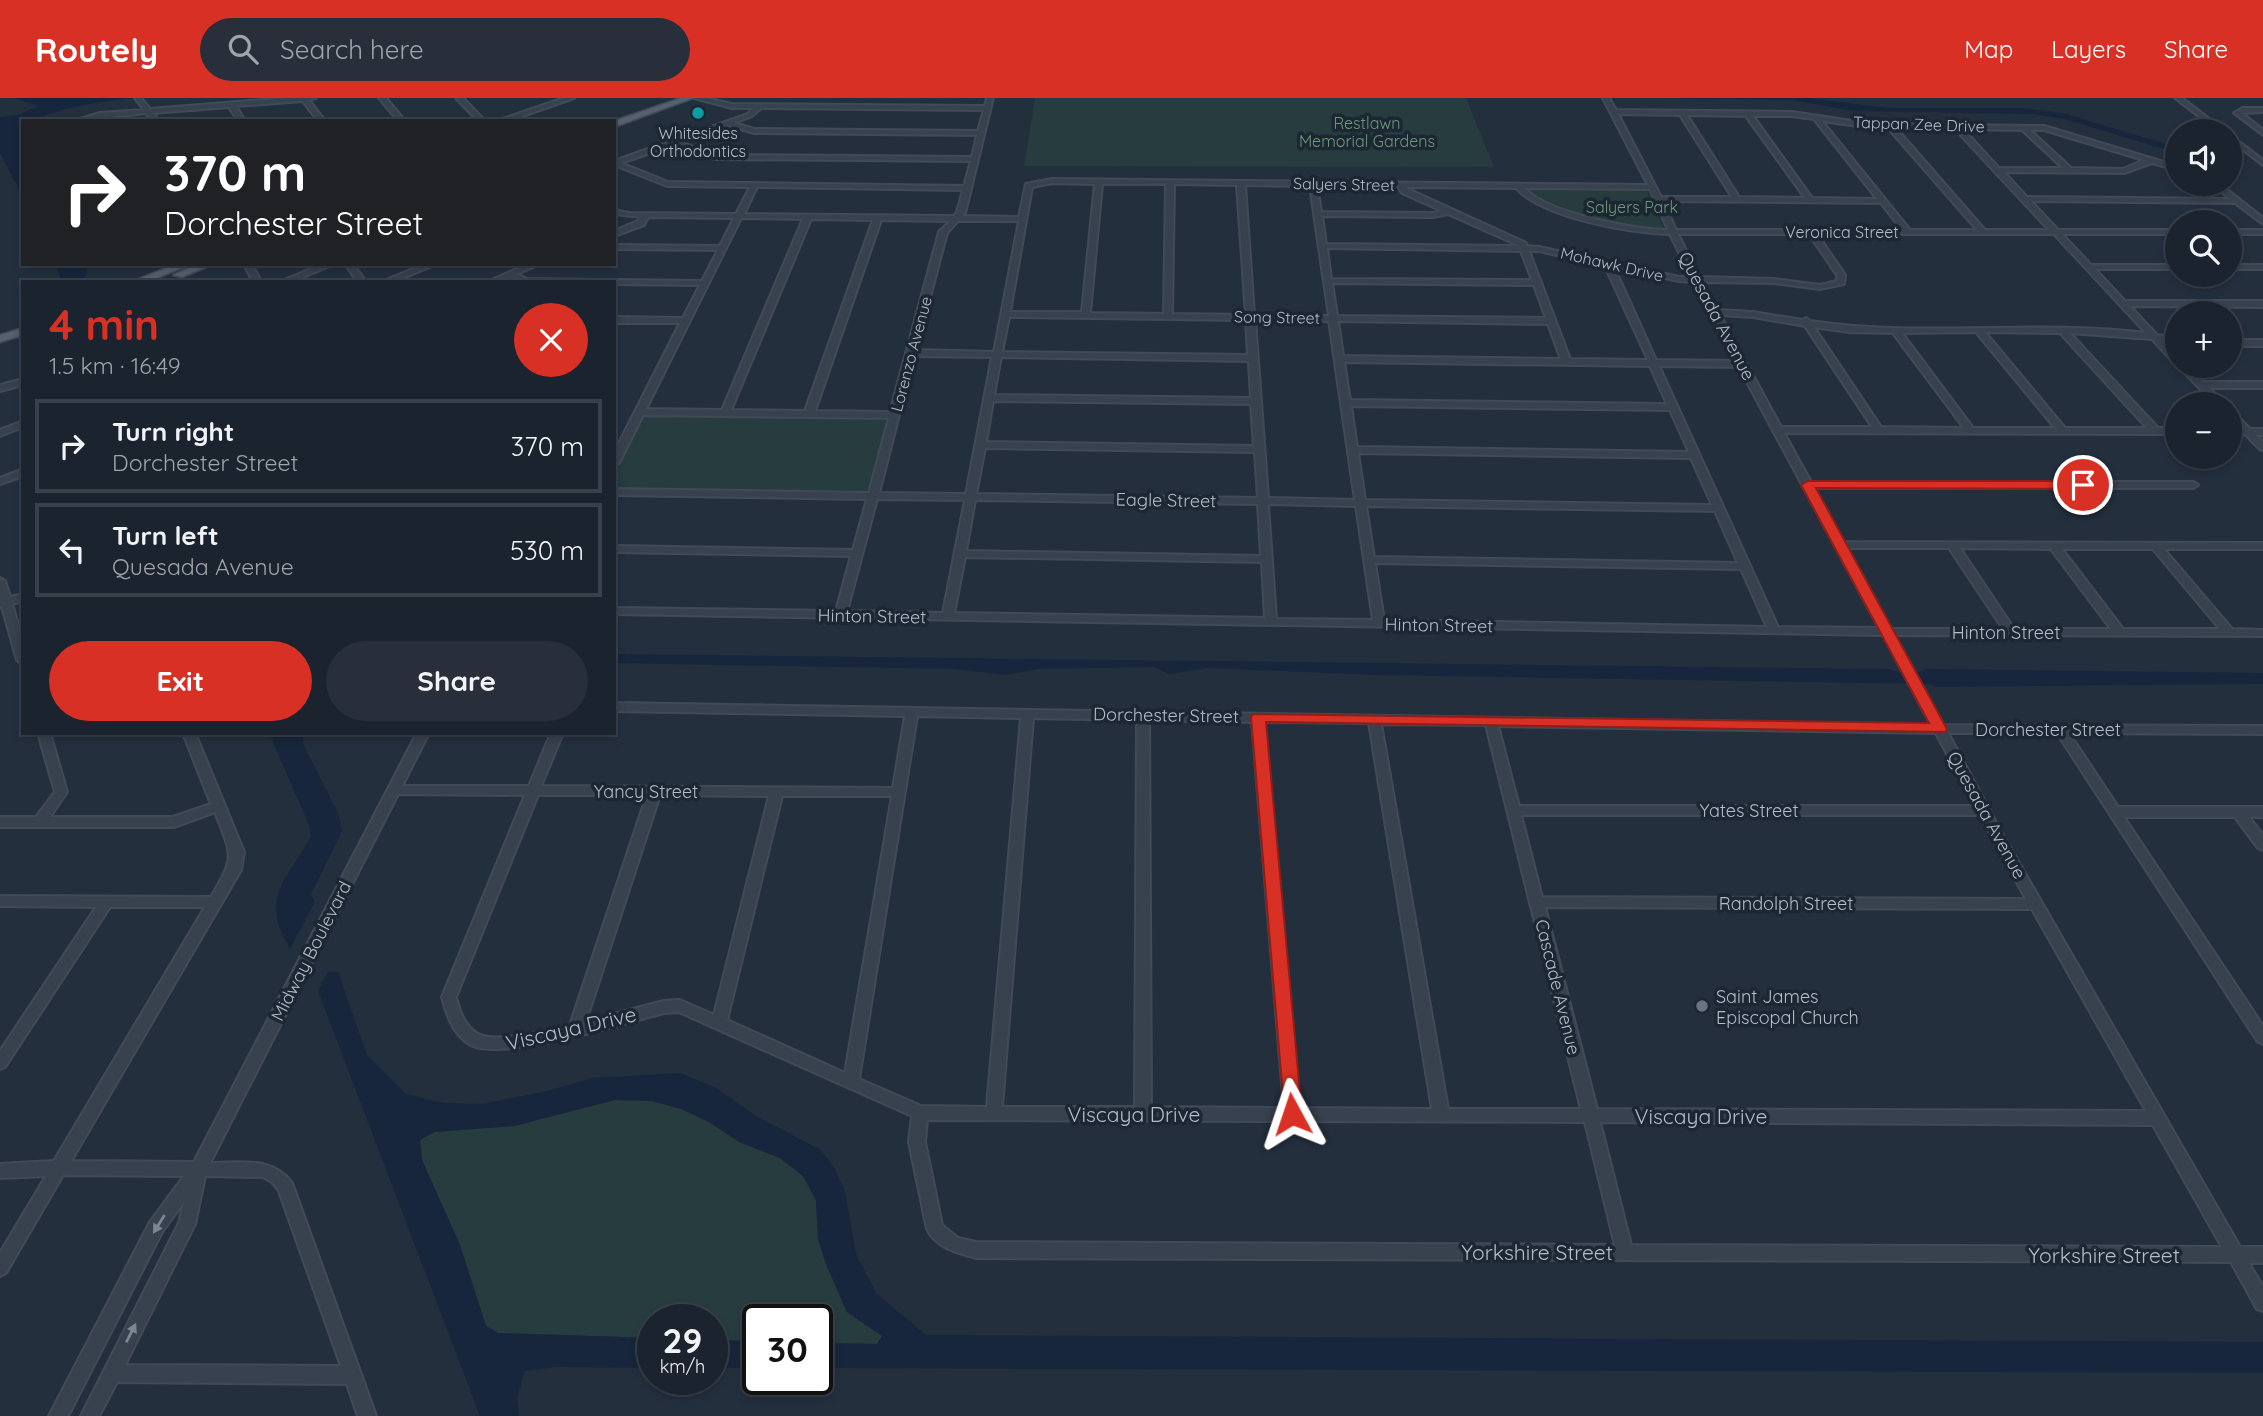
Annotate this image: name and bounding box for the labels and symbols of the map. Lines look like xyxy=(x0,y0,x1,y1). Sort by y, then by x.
marker: Whitesides Orthodontics xyxy=(690,105,706,121)
street label: Tappan Zee Drive xyxy=(1853,112,1985,136)
park label: Restlawn Memorial Gardens xyxy=(1299,113,1435,151)
place label: Whitesides Orthodontics xyxy=(650,123,746,161)
street label: Salyers Street xyxy=(1293,173,1395,195)
park label: Salyers Park xyxy=(1586,197,1678,217)
street label: Veronica Street xyxy=(1785,222,1899,242)
street label: Mohawk Drive xyxy=(1559,242,1665,286)
street label: Quesada Avenue xyxy=(1673,248,1761,384)
street label: Lorenzo Avenue xyxy=(886,294,936,414)
street label: Song Street xyxy=(1234,306,1320,328)
pin xyxy=(2053,455,2113,515)
street label: Eagle Street xyxy=(1116,488,1216,512)
street label: Hinton Street xyxy=(817,604,927,628)
street label: Hinton Street xyxy=(1384,613,1494,637)
street label: Hinton Street xyxy=(1952,621,2060,644)
street label: Dorchester Street xyxy=(1093,702,1239,728)
street label: Dorchester Street xyxy=(1975,718,2121,741)
street label: Quesada Avenue xyxy=(1942,747,2032,883)
street label: Yancy Street xyxy=(594,780,698,803)
street label: Yates Street xyxy=(1699,799,1799,822)
street label: Midway Boulevard xyxy=(266,877,356,1025)
street label: Randolph Street xyxy=(1719,892,1853,915)
street label: Cascade Avenue xyxy=(1530,917,1586,1057)
place label: Saint James Episcopal Church xyxy=(1716,985,1859,1029)
marker: Saint James Episcopal Church xyxy=(1694,998,1710,1014)
street label: Viscaya Drive xyxy=(503,1000,639,1056)
position arrow xyxy=(1255,1077,1329,1151)
street label: Viscaya Drive xyxy=(1068,1101,1200,1127)
street label: Viscaya Drive xyxy=(1635,1103,1767,1129)
one-way arrow xyxy=(152,1214,165,1234)
street label: Yorkshire Street xyxy=(1461,1239,1613,1265)
street label: Yorkshire Street xyxy=(2028,1242,2180,1268)
speed limit sign: 30 xyxy=(742,1304,833,1395)
one-way arrow xyxy=(126,1323,137,1343)

